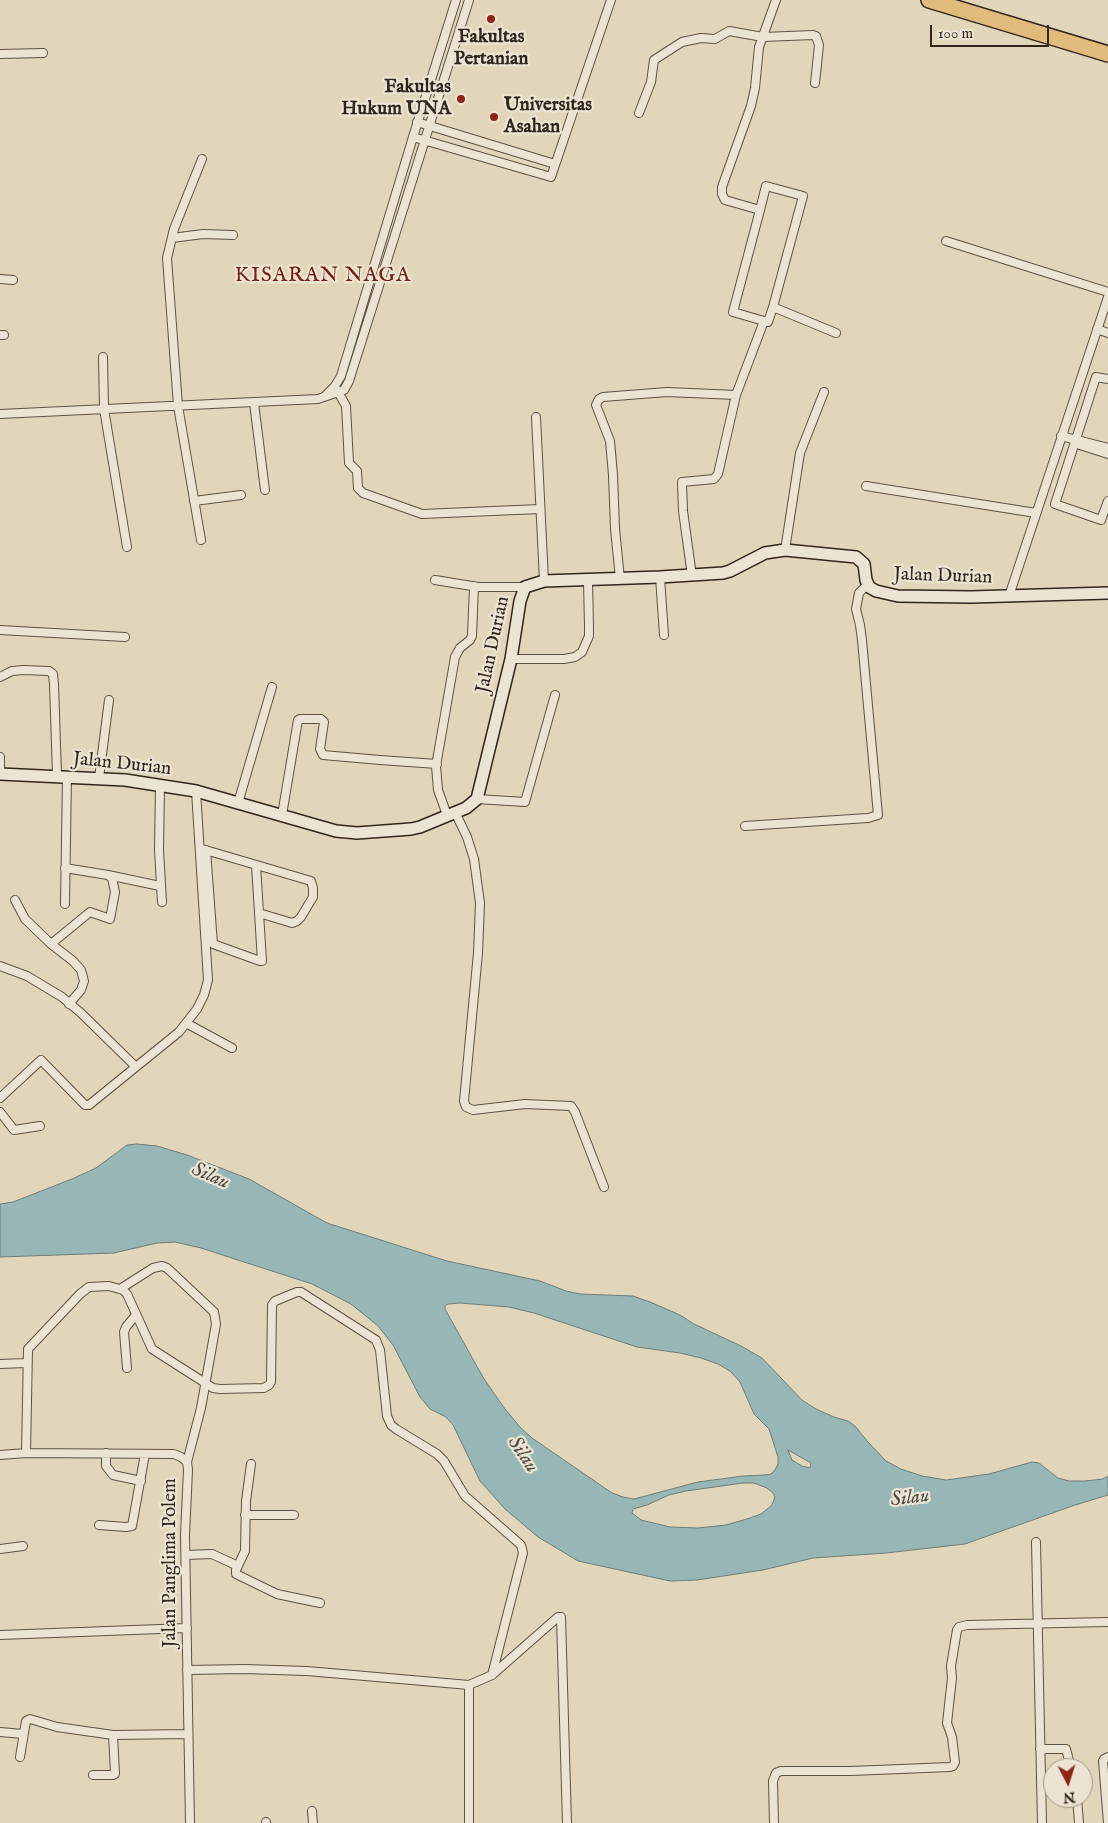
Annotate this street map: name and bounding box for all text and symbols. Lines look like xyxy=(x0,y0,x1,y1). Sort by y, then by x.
marker: Fakultas Pertanian xyxy=(485,13,497,25)
scale bar xyxy=(933,15,1052,47)
text: 100 m xyxy=(938,24,973,43)
place label: Fakultas Pertanian xyxy=(454,27,528,71)
place label: Fakultas Hukum UNA xyxy=(341,77,451,121)
marker: Fakultas Hukum UNA xyxy=(455,93,467,105)
place label: Universitas Asahan xyxy=(504,95,592,139)
marker: Universitas Asahan xyxy=(488,111,500,123)
district label: KISARAN NAGA xyxy=(233,264,413,290)
street label: Jalan Durian xyxy=(893,564,993,590)
street label: Jalan Durian xyxy=(473,594,515,696)
street label: Jalan Durian xyxy=(72,749,172,781)
water label: Silau xyxy=(187,1158,233,1196)
water label: Silau xyxy=(501,1432,543,1478)
street label: Jalan Panglima Polem xyxy=(160,1478,182,1648)
water label: Silau xyxy=(889,1485,931,1513)
north arrow xyxy=(1043,1758,1093,1808)
text: N xyxy=(1062,1787,1076,1806)

